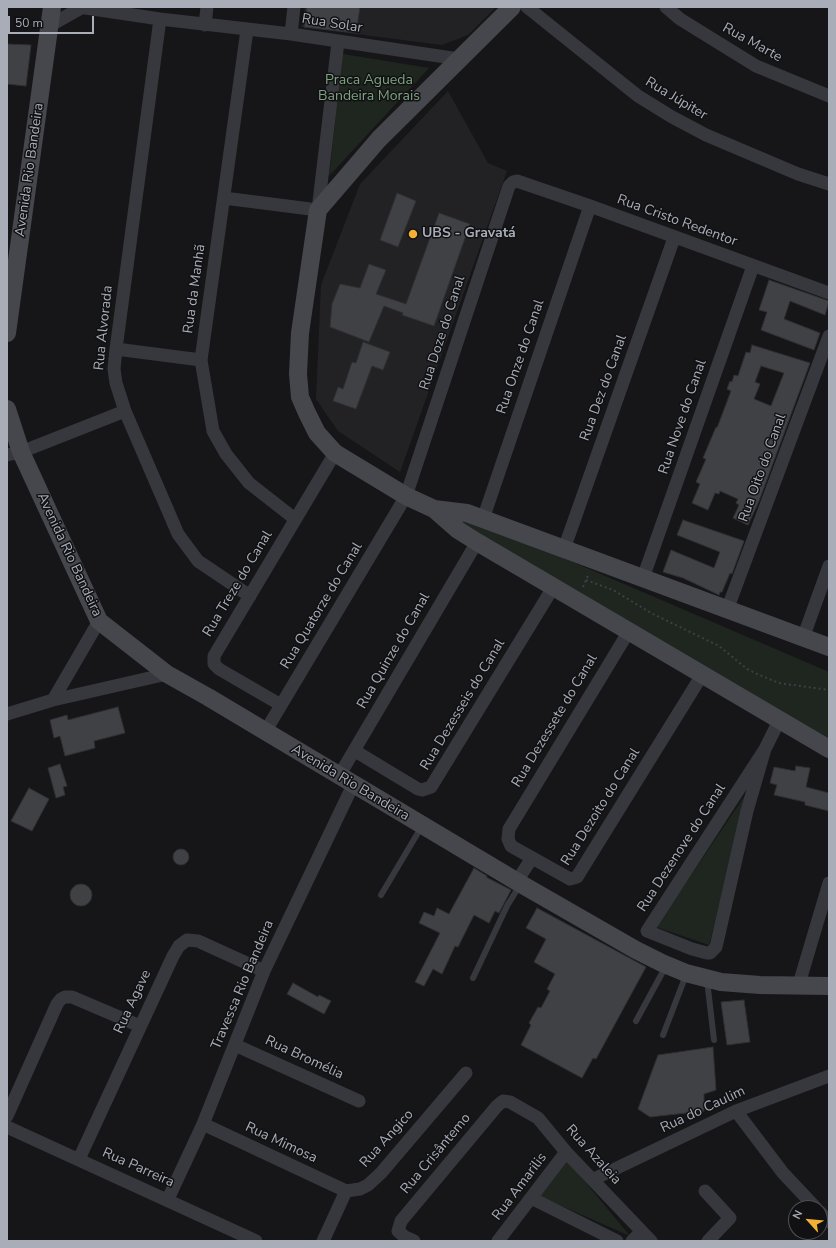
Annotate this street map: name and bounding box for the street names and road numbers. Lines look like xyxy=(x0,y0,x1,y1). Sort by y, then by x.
street label: Rua Solar xyxy=(300,11,364,37)
street label: Rua Marte xyxy=(719,20,785,66)
street label: Rua Júpiter xyxy=(642,74,710,124)
street label: Avenida Rio Bandeira xyxy=(12,102,48,238)
street label: Rua Cristo Redentor xyxy=(615,191,739,251)
street label: Rua da Manhã xyxy=(180,243,210,335)
street label: Rua Doze do Canal xyxy=(417,274,469,392)
street label: Rua Alvorada xyxy=(91,285,117,371)
street label: Rua Onze do Canal xyxy=(494,298,548,416)
street label: Rua Dez do Canal xyxy=(577,333,631,443)
street label: Rua Nove do Canal xyxy=(656,357,710,477)
street label: Rua Oito do Canal xyxy=(736,412,790,524)
street label: Avenida Rio Bandeira xyxy=(33,490,105,620)
street label: Rua Treze do Canal xyxy=(200,528,276,640)
street label: Rua Quatorze do Canal xyxy=(277,540,367,672)
street label: Rua Quinze do Canal xyxy=(354,590,434,712)
street label: Rua Dezesseis do Canal xyxy=(417,636,509,774)
street label: Rua Dezessete do Canal xyxy=(509,651,601,791)
street label: Avenida Rio Bandeira xyxy=(288,741,412,825)
street label: Rua Dezoito do Canal xyxy=(558,745,644,869)
street label: Rua Dezenove do Canal xyxy=(634,781,730,915)
street label: Travessa Rio Bandeira xyxy=(208,918,278,1052)
street label: Rua Agave xyxy=(111,967,155,1037)
street label: Rua Bromélia xyxy=(262,1032,346,1084)
street label: Rua do Caulim xyxy=(658,1083,748,1137)
street label: Rua Angico xyxy=(357,1107,417,1171)
street label: Rua Crisântemo xyxy=(397,1110,475,1198)
street label: Rua Mimosa xyxy=(242,1119,320,1167)
street label: Rua Azaleia xyxy=(562,1122,624,1188)
street label: Rua Parreira xyxy=(99,1145,177,1191)
street label: Rua Amarilis xyxy=(489,1150,551,1224)

